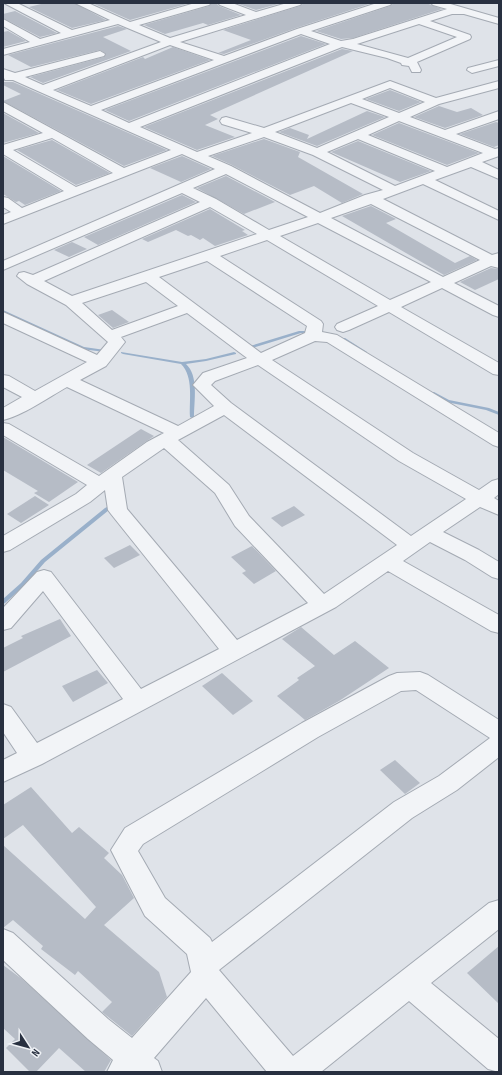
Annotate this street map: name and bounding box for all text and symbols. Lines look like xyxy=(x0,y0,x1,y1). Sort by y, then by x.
north arrow xyxy=(8,1027,48,1067)
text: N xyxy=(29,1046,43,1059)

